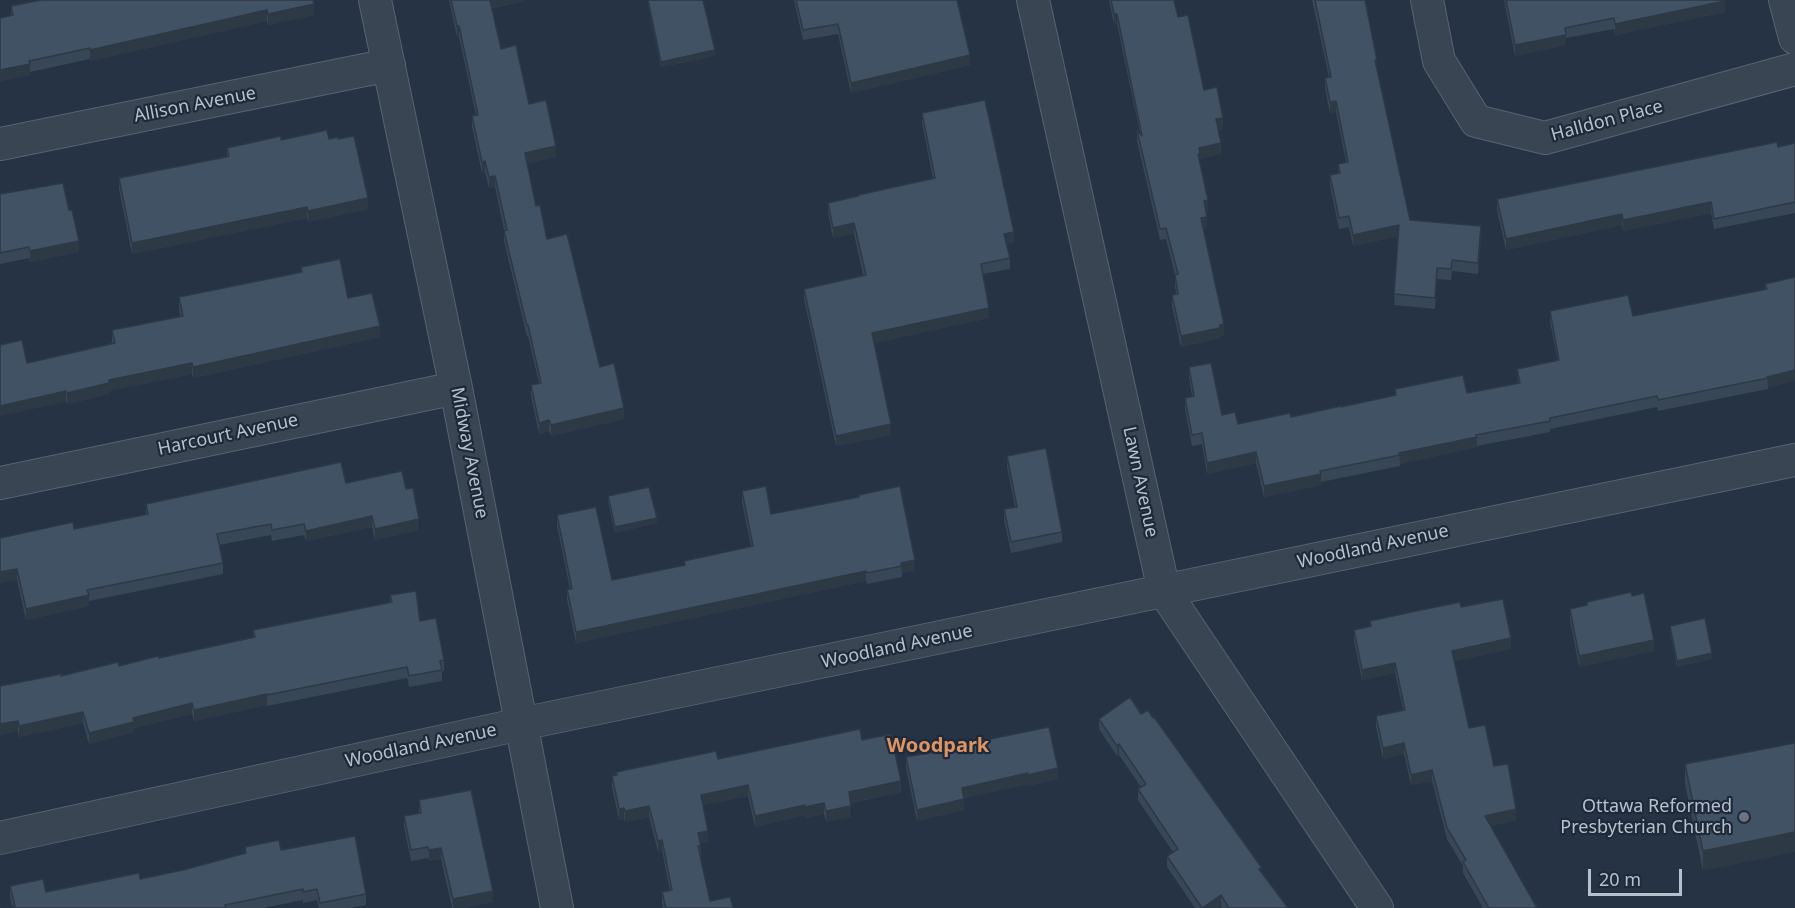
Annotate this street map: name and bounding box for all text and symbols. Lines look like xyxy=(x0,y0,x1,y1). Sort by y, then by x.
street label: Allison Avenue xyxy=(132,83,258,127)
street label: Halldon Place xyxy=(1549,96,1665,146)
street label: Midway Avenue xyxy=(446,385,492,521)
street label: Harcourt Avenue xyxy=(156,410,300,460)
street label: Lawn Avenue xyxy=(1118,425,1162,539)
street label: Woodland Avenue xyxy=(1295,520,1451,574)
street label: Woodland Avenue xyxy=(819,620,975,674)
street label: Woodland Avenue xyxy=(343,719,499,773)
district label: Woodpark xyxy=(887,734,989,758)
place label: Ottawa Reformed Presbyterian Church xyxy=(1560,796,1732,838)
marker: Ottawa Reformed Presbyterian Church xyxy=(1737,810,1751,824)
scale bar xyxy=(1591,857,1686,895)
text: 20 m xyxy=(1599,867,1641,891)

